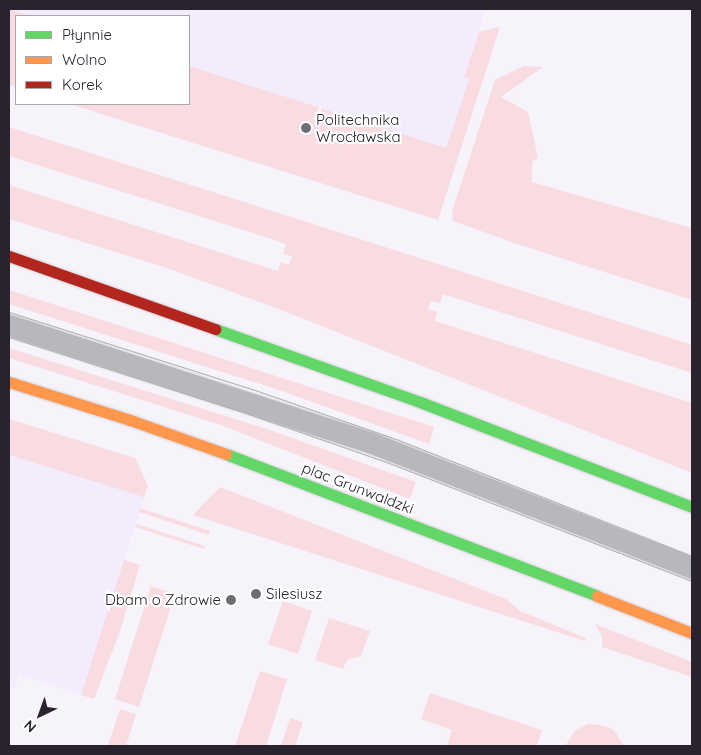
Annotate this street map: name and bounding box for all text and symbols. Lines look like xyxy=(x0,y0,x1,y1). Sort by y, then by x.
legend xyxy=(15,15,190,105)
text: Płynnie xyxy=(62,25,112,44)
text: Wolno xyxy=(62,50,107,69)
text: Korek xyxy=(62,75,103,94)
place label: Politechnika Wrocławska xyxy=(316,110,400,145)
marker: Politechnika Wrocławska xyxy=(300,122,312,134)
street label: plac Grunwaldzki xyxy=(300,458,416,518)
place label: Silesiusz xyxy=(266,585,322,603)
marker: Silesiusz xyxy=(250,588,262,600)
place label: Dbam o Zdrowie xyxy=(105,591,221,609)
marker: Dbam o Zdrowie xyxy=(225,594,237,606)
north arrow xyxy=(15,690,65,740)
text: N xyxy=(20,716,40,736)

